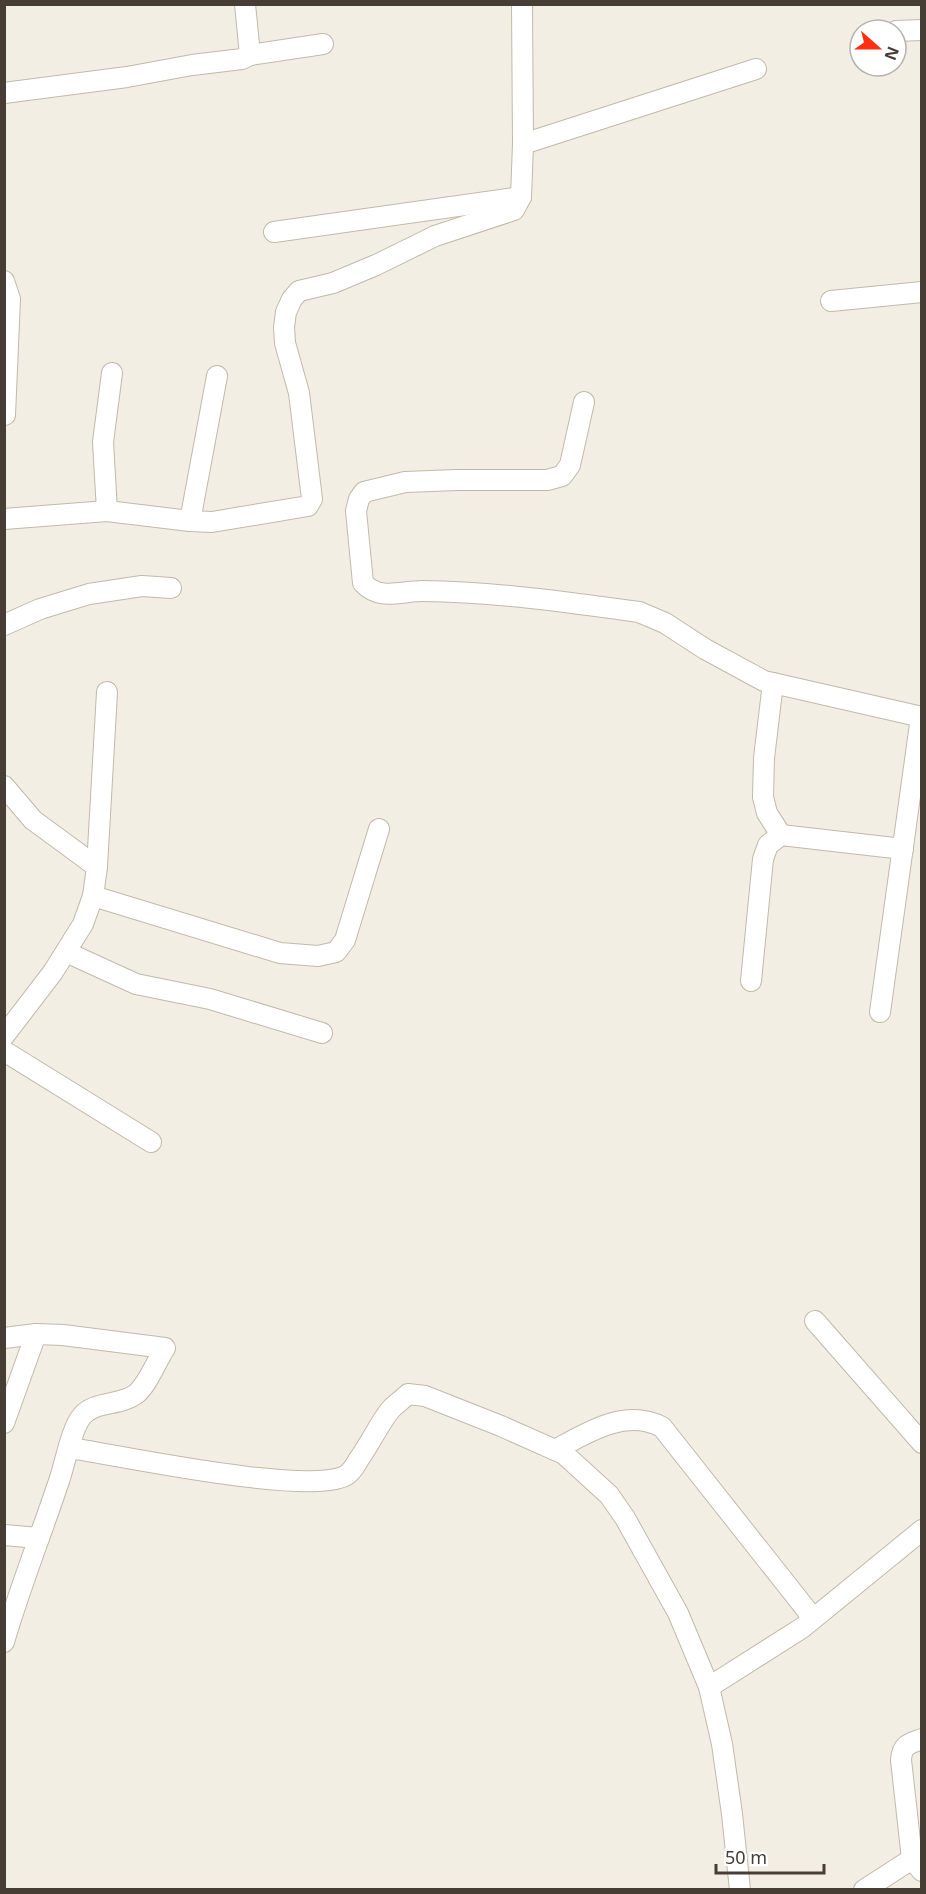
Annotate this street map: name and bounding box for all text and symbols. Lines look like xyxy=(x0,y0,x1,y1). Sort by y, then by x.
north arrow xyxy=(848,18,908,78)
text: N xyxy=(879,43,905,63)
scale bar xyxy=(716,1837,824,1875)
text: 50 m xyxy=(725,1845,767,1869)

